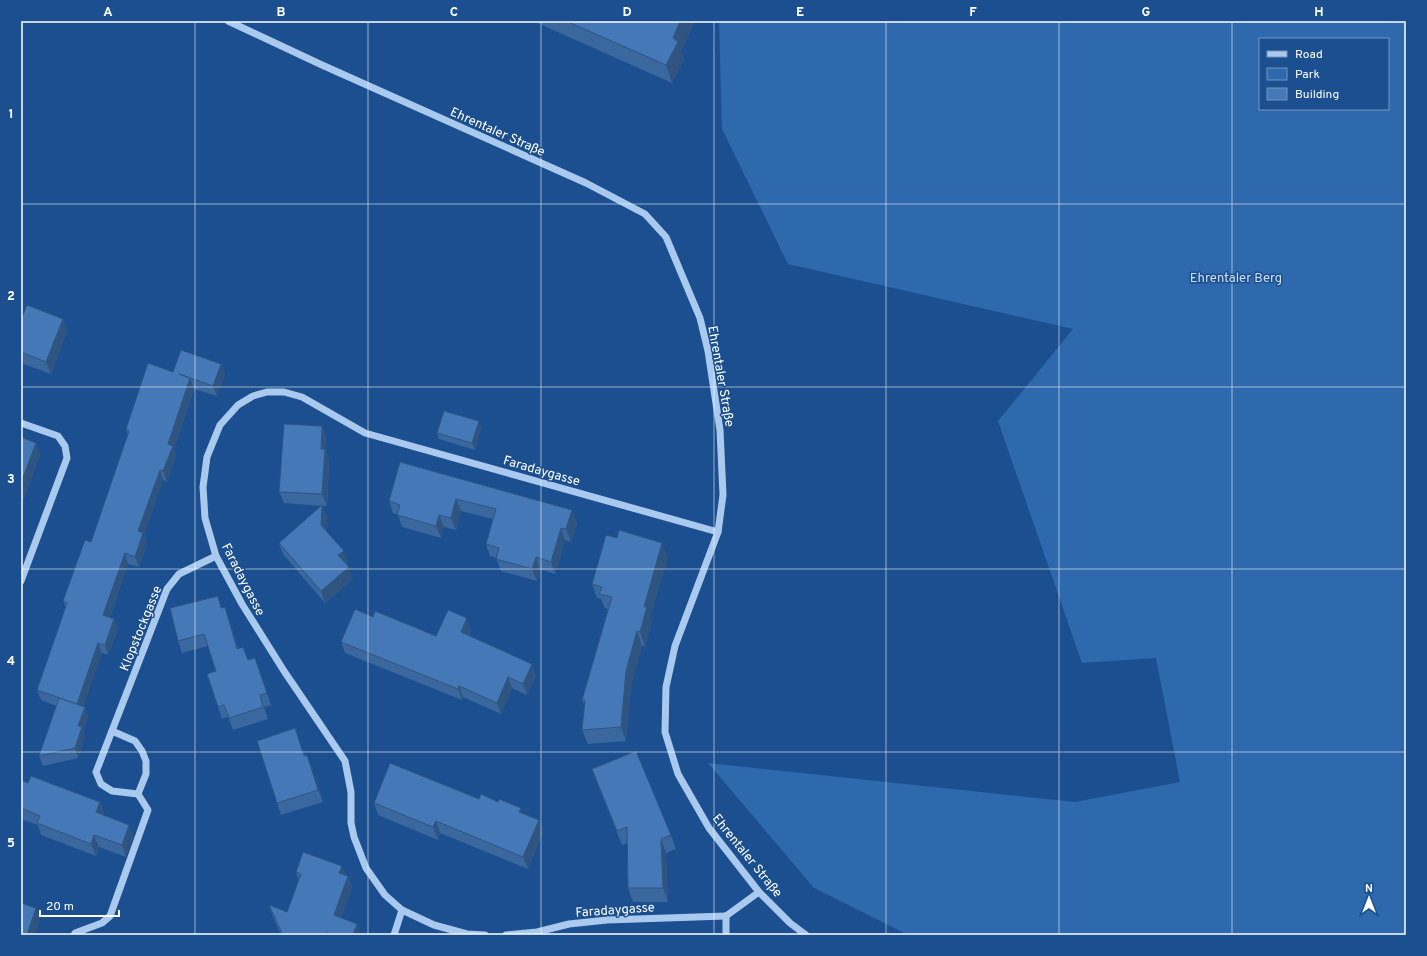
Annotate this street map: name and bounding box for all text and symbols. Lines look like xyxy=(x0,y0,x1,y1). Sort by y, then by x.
text: A xyxy=(103,5,113,21)
text: B xyxy=(277,5,286,21)
text: C xyxy=(450,5,458,21)
text: D xyxy=(622,5,632,21)
text: E xyxy=(796,5,804,21)
text: F xyxy=(969,5,977,21)
text: G xyxy=(1142,5,1151,21)
text: H xyxy=(1314,5,1324,21)
legend xyxy=(1259,38,1389,110)
text: Road xyxy=(1295,47,1323,63)
text: Park xyxy=(1295,67,1320,83)
text: Building xyxy=(1295,87,1339,103)
street label: Ehrentaler Straße xyxy=(447,105,547,161)
text: 1 xyxy=(8,107,14,123)
park label: Ehrentaler Berg xyxy=(1190,271,1282,287)
text: 2 xyxy=(7,289,15,305)
street label: Ehrentaler Straße xyxy=(703,325,737,428)
street label: Faradaygasse xyxy=(501,453,582,491)
text: 3 xyxy=(7,472,15,488)
street label: Faradaygasse xyxy=(217,541,267,619)
street label: Klopstockgasse xyxy=(117,584,166,674)
text: 4 xyxy=(7,654,15,670)
street label: Ehrentaler Straße xyxy=(708,811,785,901)
text: 5 xyxy=(7,836,15,852)
north arrow xyxy=(1349,878,1389,918)
text: N xyxy=(1365,882,1373,896)
scale bar xyxy=(40,892,119,918)
text: 20 m xyxy=(46,899,74,915)
street label: Faradaygasse xyxy=(575,900,655,922)

